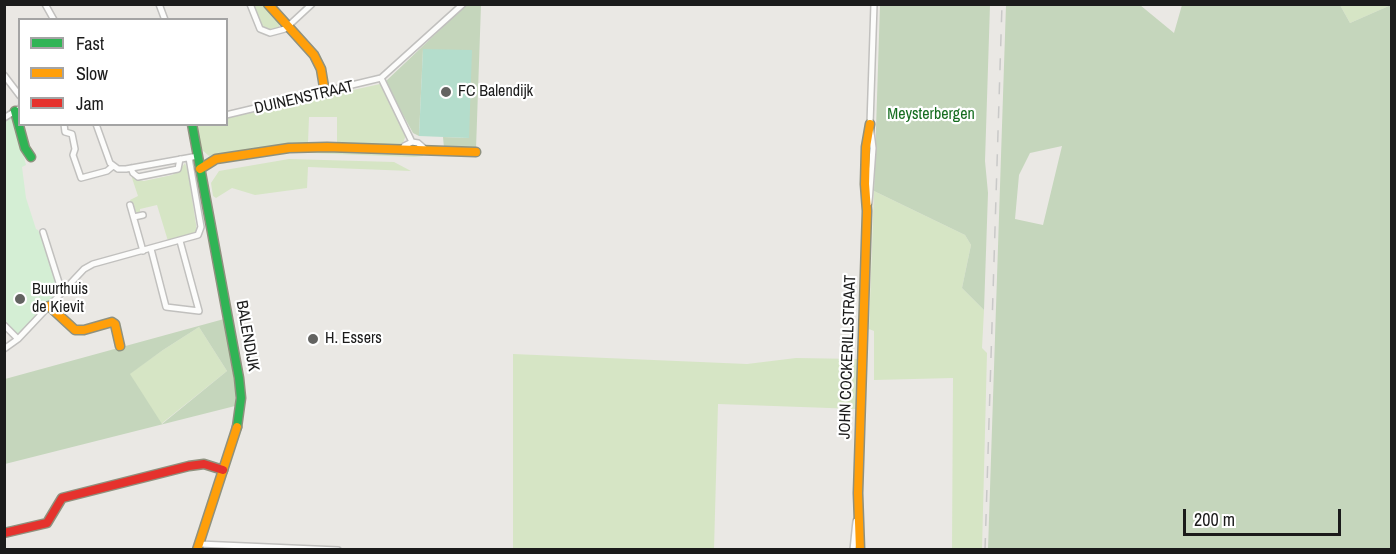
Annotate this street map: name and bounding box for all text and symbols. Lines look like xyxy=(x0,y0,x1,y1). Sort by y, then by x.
legend xyxy=(18,18,228,126)
text: Fast xyxy=(76,31,104,56)
text: Slow xyxy=(76,61,108,86)
street label: DUINENSTRAAT xyxy=(253,77,355,119)
place label: FC Balendijk xyxy=(458,82,533,102)
marker: FC Balendijk xyxy=(439,85,453,99)
text: Jam xyxy=(76,91,104,116)
park label: Meysterbergen xyxy=(887,105,975,125)
street label: JOHN COCKERILLSTRAAT xyxy=(836,274,860,440)
place label: Buurthuis de Kievit xyxy=(32,280,88,318)
marker: Buurthuis de Kievit xyxy=(13,292,27,306)
street label: BALENDIJK xyxy=(231,299,263,373)
place label: H. Essers xyxy=(325,329,382,349)
marker: H. Essers xyxy=(306,332,320,346)
scale bar xyxy=(1186,497,1344,535)
text: 200 m xyxy=(1194,507,1235,532)

